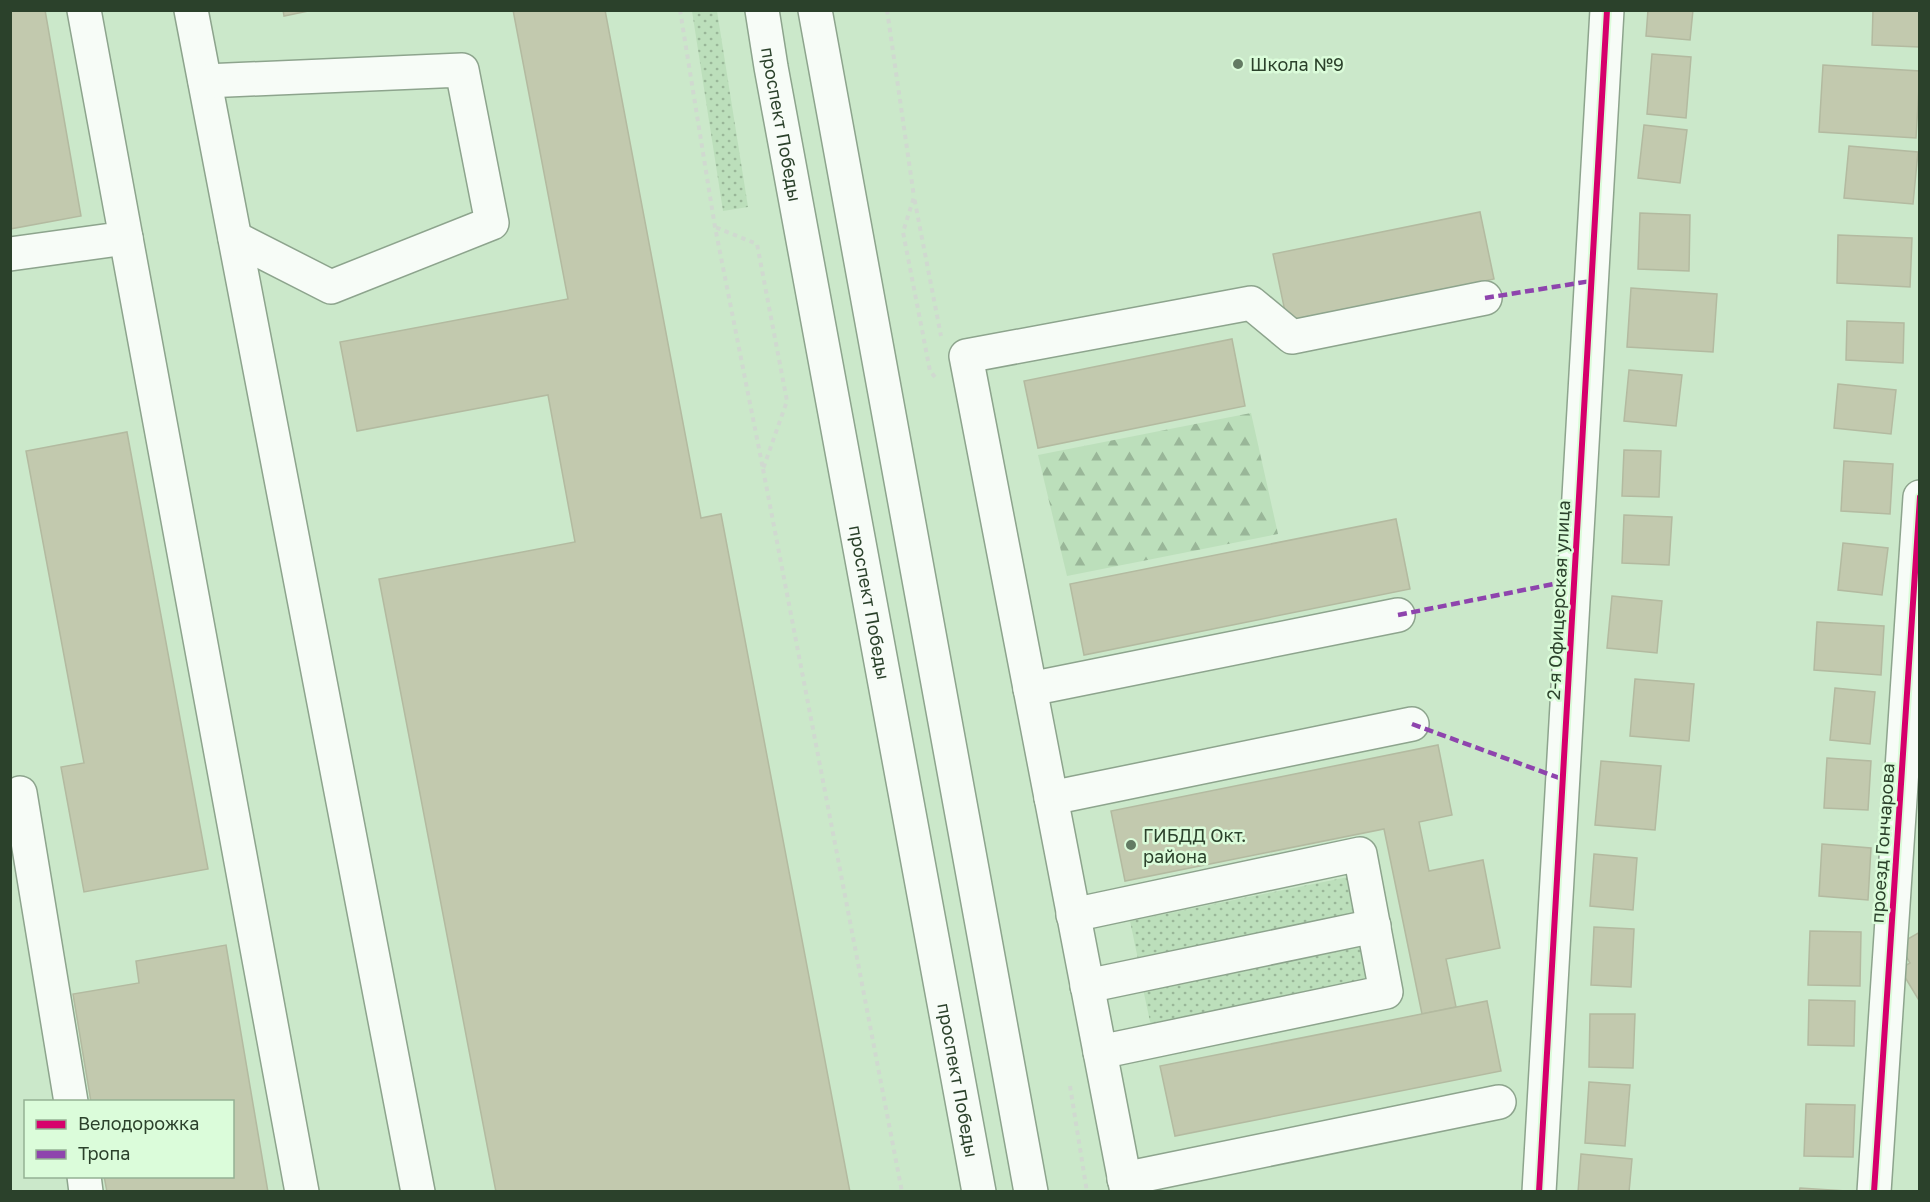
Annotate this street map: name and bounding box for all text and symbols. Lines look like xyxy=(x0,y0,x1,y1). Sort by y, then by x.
street label: проспект Победы xyxy=(757,45,807,203)
place label: Школа №9 xyxy=(1250,53,1344,75)
marker: Школа №9 xyxy=(1231,57,1245,71)
street label: 2-я Офицерская улица xyxy=(1542,500,1574,700)
street label: проспект Победы xyxy=(845,523,895,681)
street label: проезд Гончарова xyxy=(1865,762,1899,924)
place label: ГИБДД Окт. района xyxy=(1143,824,1246,867)
marker: ГИБДД Окт. района xyxy=(1124,838,1138,852)
street label: проспект Победы xyxy=(933,1001,983,1159)
legend xyxy=(24,1100,234,1178)
text: Велодорожка xyxy=(78,1112,199,1134)
text: Тропа xyxy=(78,1142,130,1164)

